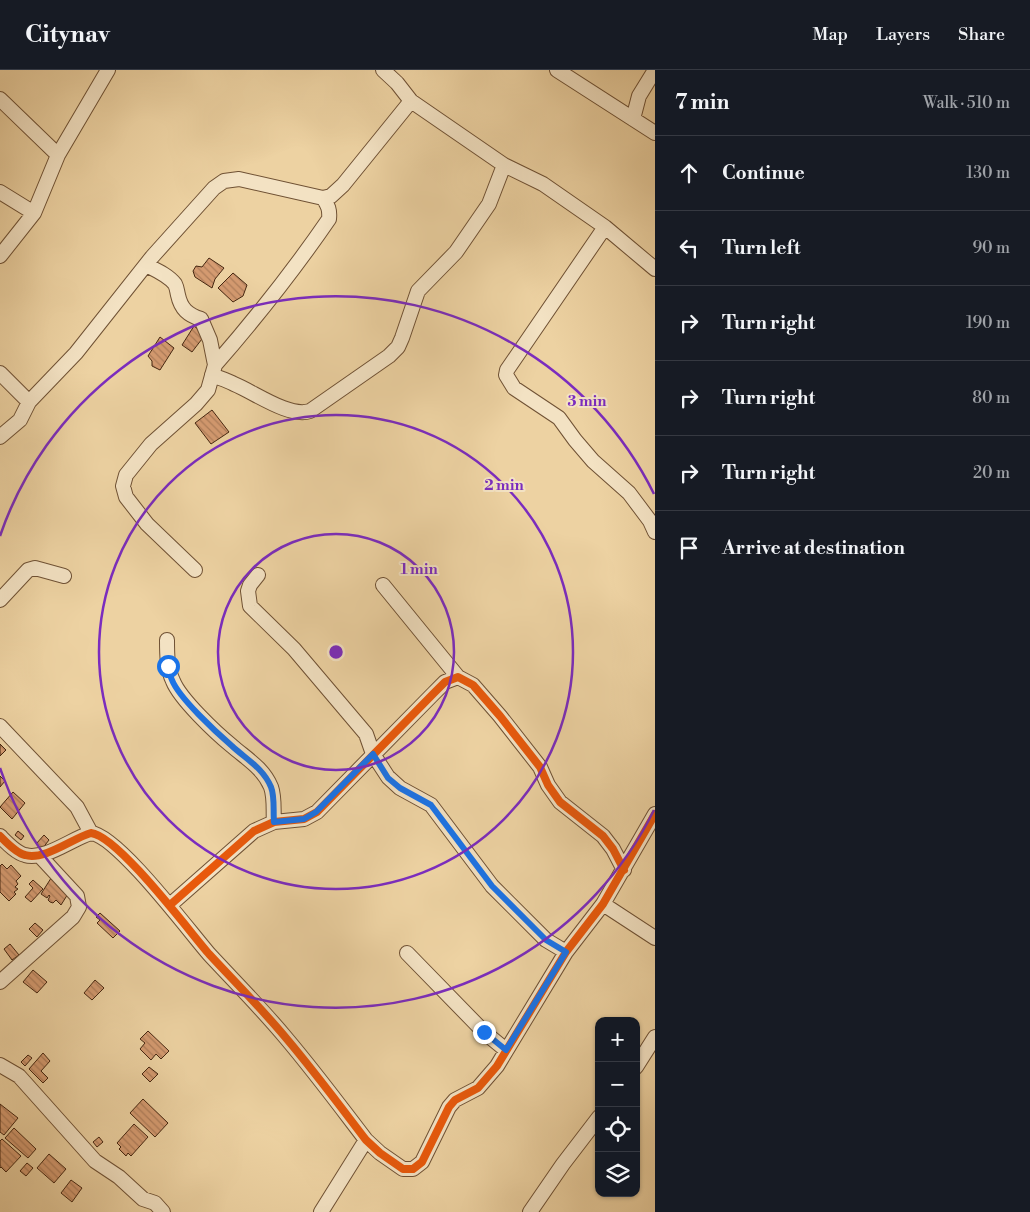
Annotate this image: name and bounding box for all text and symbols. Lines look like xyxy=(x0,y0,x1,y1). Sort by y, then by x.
text: Citynav xyxy=(25,20,110,50)
text: Map xyxy=(813,23,848,46)
text: Layers xyxy=(876,23,930,46)
text: Share xyxy=(958,23,1005,46)
text: 7 min xyxy=(675,90,729,116)
text: Walk · 510 m xyxy=(923,93,1010,113)
icon: ahead xyxy=(675,159,703,187)
text: Continue xyxy=(722,161,805,185)
text: 130 m xyxy=(966,163,1010,183)
icon: left xyxy=(675,234,703,262)
text: Turn left xyxy=(722,236,801,260)
text: 90 m xyxy=(972,238,1010,258)
icon: right xyxy=(675,309,703,337)
text: Turn right xyxy=(722,311,815,335)
text: 190 m xyxy=(966,313,1010,333)
icon: right xyxy=(675,384,703,412)
text: Turn right xyxy=(722,386,815,410)
text: 80 m xyxy=(972,388,1010,408)
text: 3 min xyxy=(567,392,607,411)
icon: right xyxy=(675,459,703,487)
text: Turn right xyxy=(722,461,815,485)
text: 20 m xyxy=(973,463,1010,483)
text: 2 min xyxy=(484,476,524,495)
icon: arrive xyxy=(675,534,703,562)
text: Arrive at destination xyxy=(722,536,905,560)
text: 1 min xyxy=(400,560,438,579)
centre of rings xyxy=(327,643,345,661)
route start xyxy=(157,655,180,678)
map controls xyxy=(595,1017,640,1197)
button: + xyxy=(595,1017,640,1062)
route end xyxy=(473,1021,496,1044)
button: − xyxy=(595,1062,640,1107)
button: locate xyxy=(595,1107,640,1152)
button: layers xyxy=(595,1152,640,1197)

